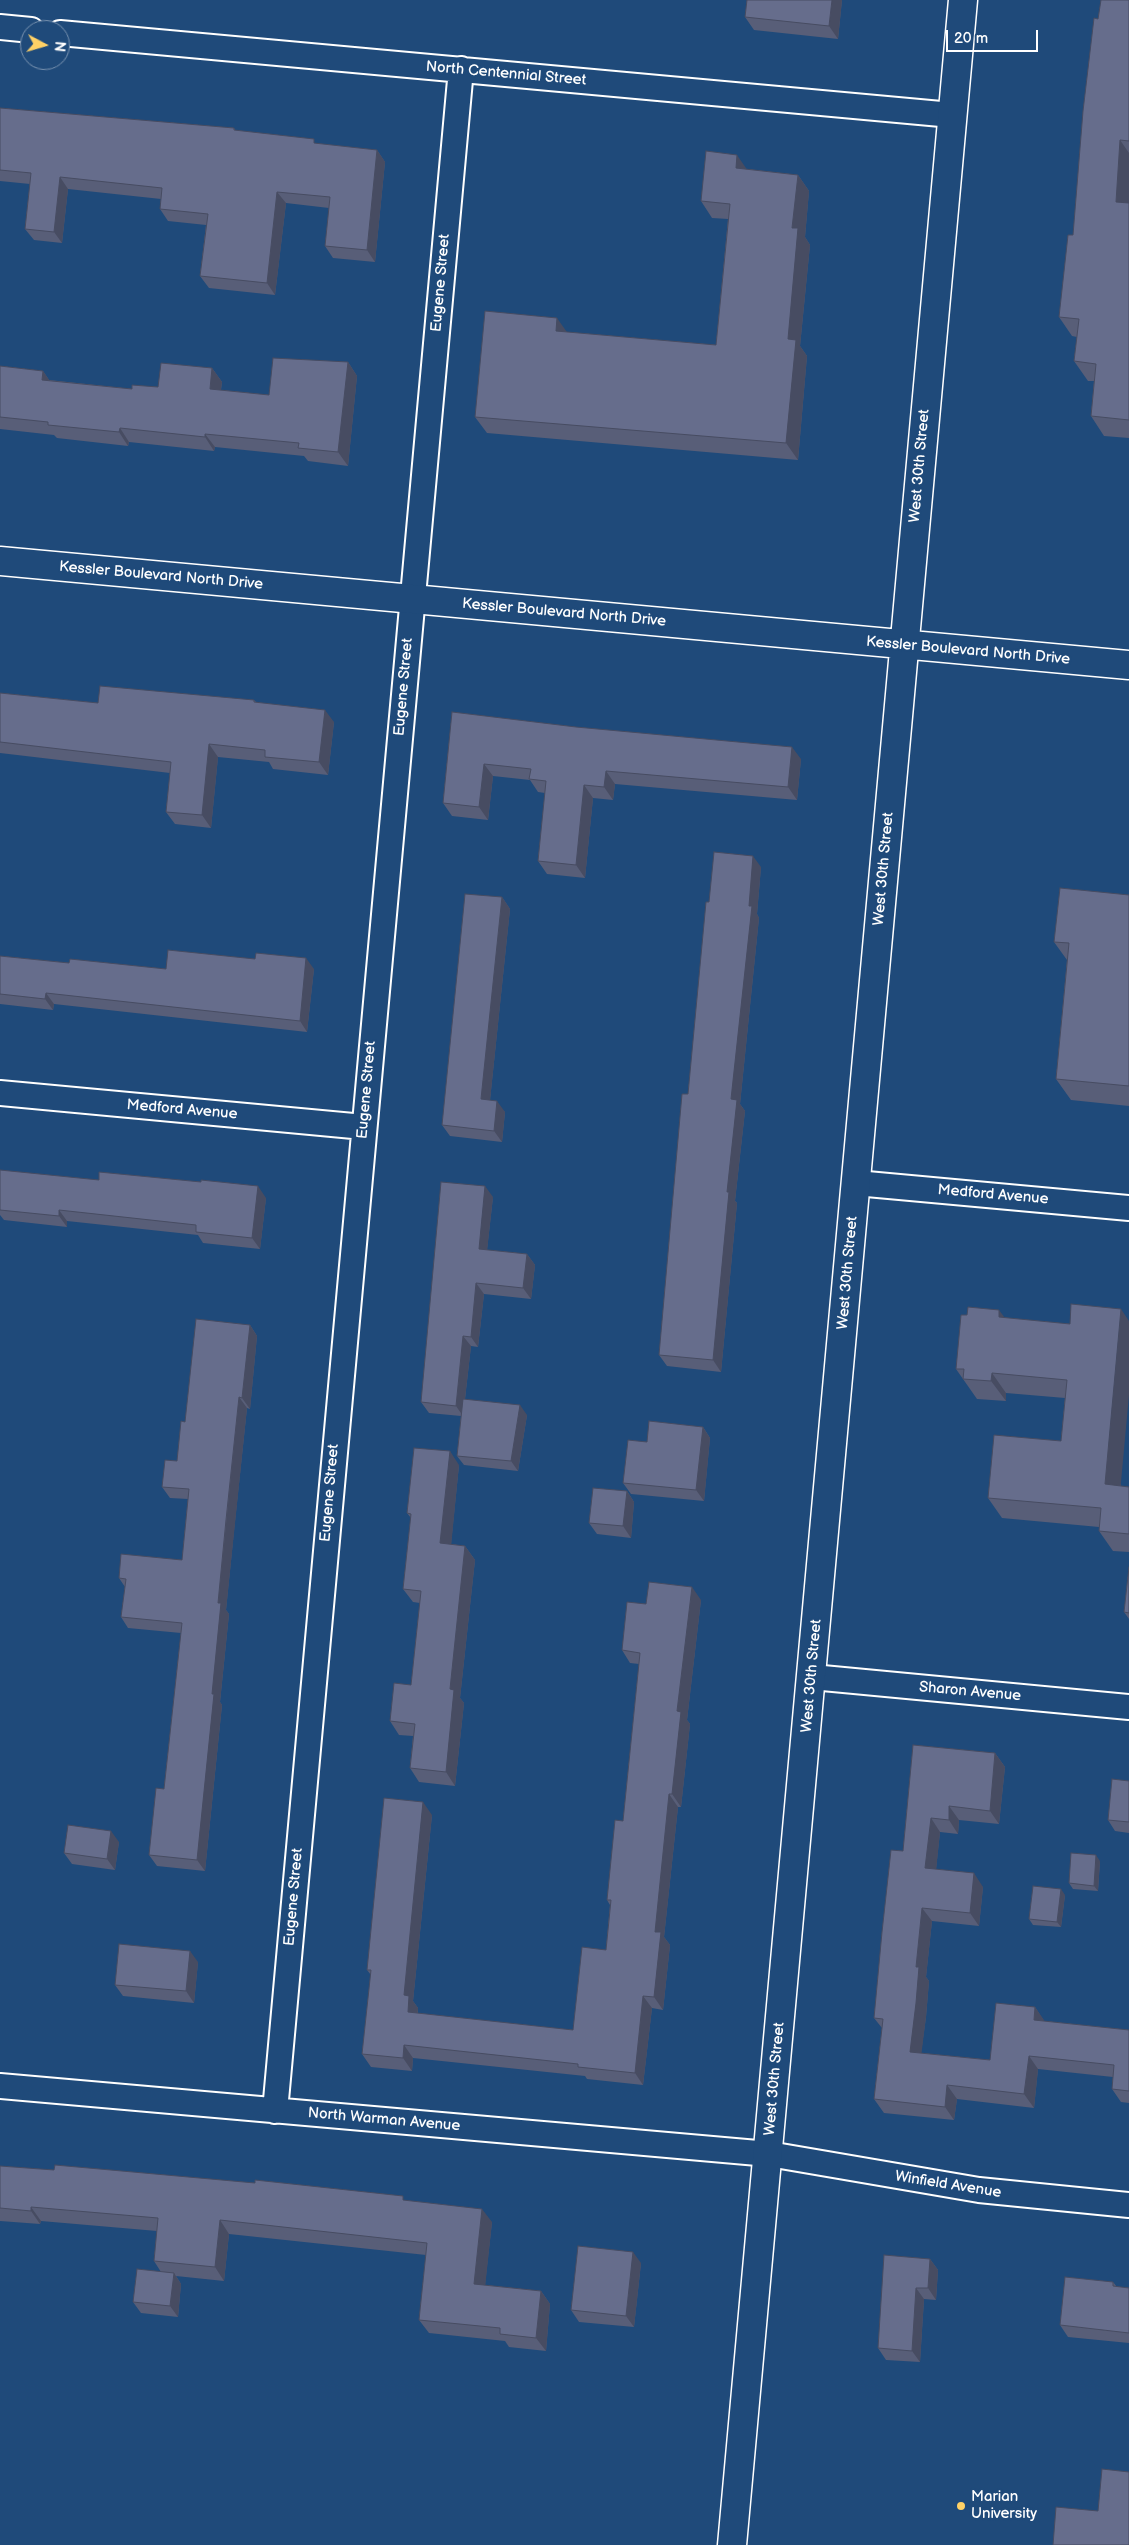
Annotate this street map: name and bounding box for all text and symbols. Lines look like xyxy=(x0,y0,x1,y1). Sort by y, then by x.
north arrow xyxy=(20,20,70,70)
scale bar xyxy=(949,20,1042,52)
text: 20 m xyxy=(954,29,988,48)
text: N xyxy=(50,40,68,53)
street label: North Centennial Street xyxy=(425,58,587,90)
street label: Eugene Street xyxy=(428,233,454,333)
street label: West 30th Street xyxy=(906,408,934,524)
street label: Kessler Boulevard North Drive xyxy=(58,558,264,594)
street label: Kessler Boulevard North Drive xyxy=(461,595,667,631)
street label: Kessler Boulevard North Drive xyxy=(865,633,1071,669)
street label: Eugene Street xyxy=(391,637,417,737)
street label: West 30th Street xyxy=(870,811,898,927)
street label: Eugene Street xyxy=(354,1040,380,1140)
street label: Medford Avenue xyxy=(126,1096,238,1124)
street label: Medford Avenue xyxy=(937,1181,1049,1209)
street label: West 30th Street xyxy=(834,1215,862,1331)
street label: Eugene Street xyxy=(317,1443,343,1543)
street label: West 30th Street xyxy=(798,1618,826,1734)
street label: Sharon Avenue xyxy=(918,1679,1022,1705)
street label: Eugene Street xyxy=(281,1847,307,1947)
street label: West 30th Street xyxy=(761,2021,789,2137)
street label: North Warman Avenue xyxy=(307,2104,461,2136)
street label: Winfield Avenue xyxy=(894,2168,1002,2202)
place label: Marian University xyxy=(971,2488,1037,2523)
marker: Marian University xyxy=(955,2500,967,2512)

